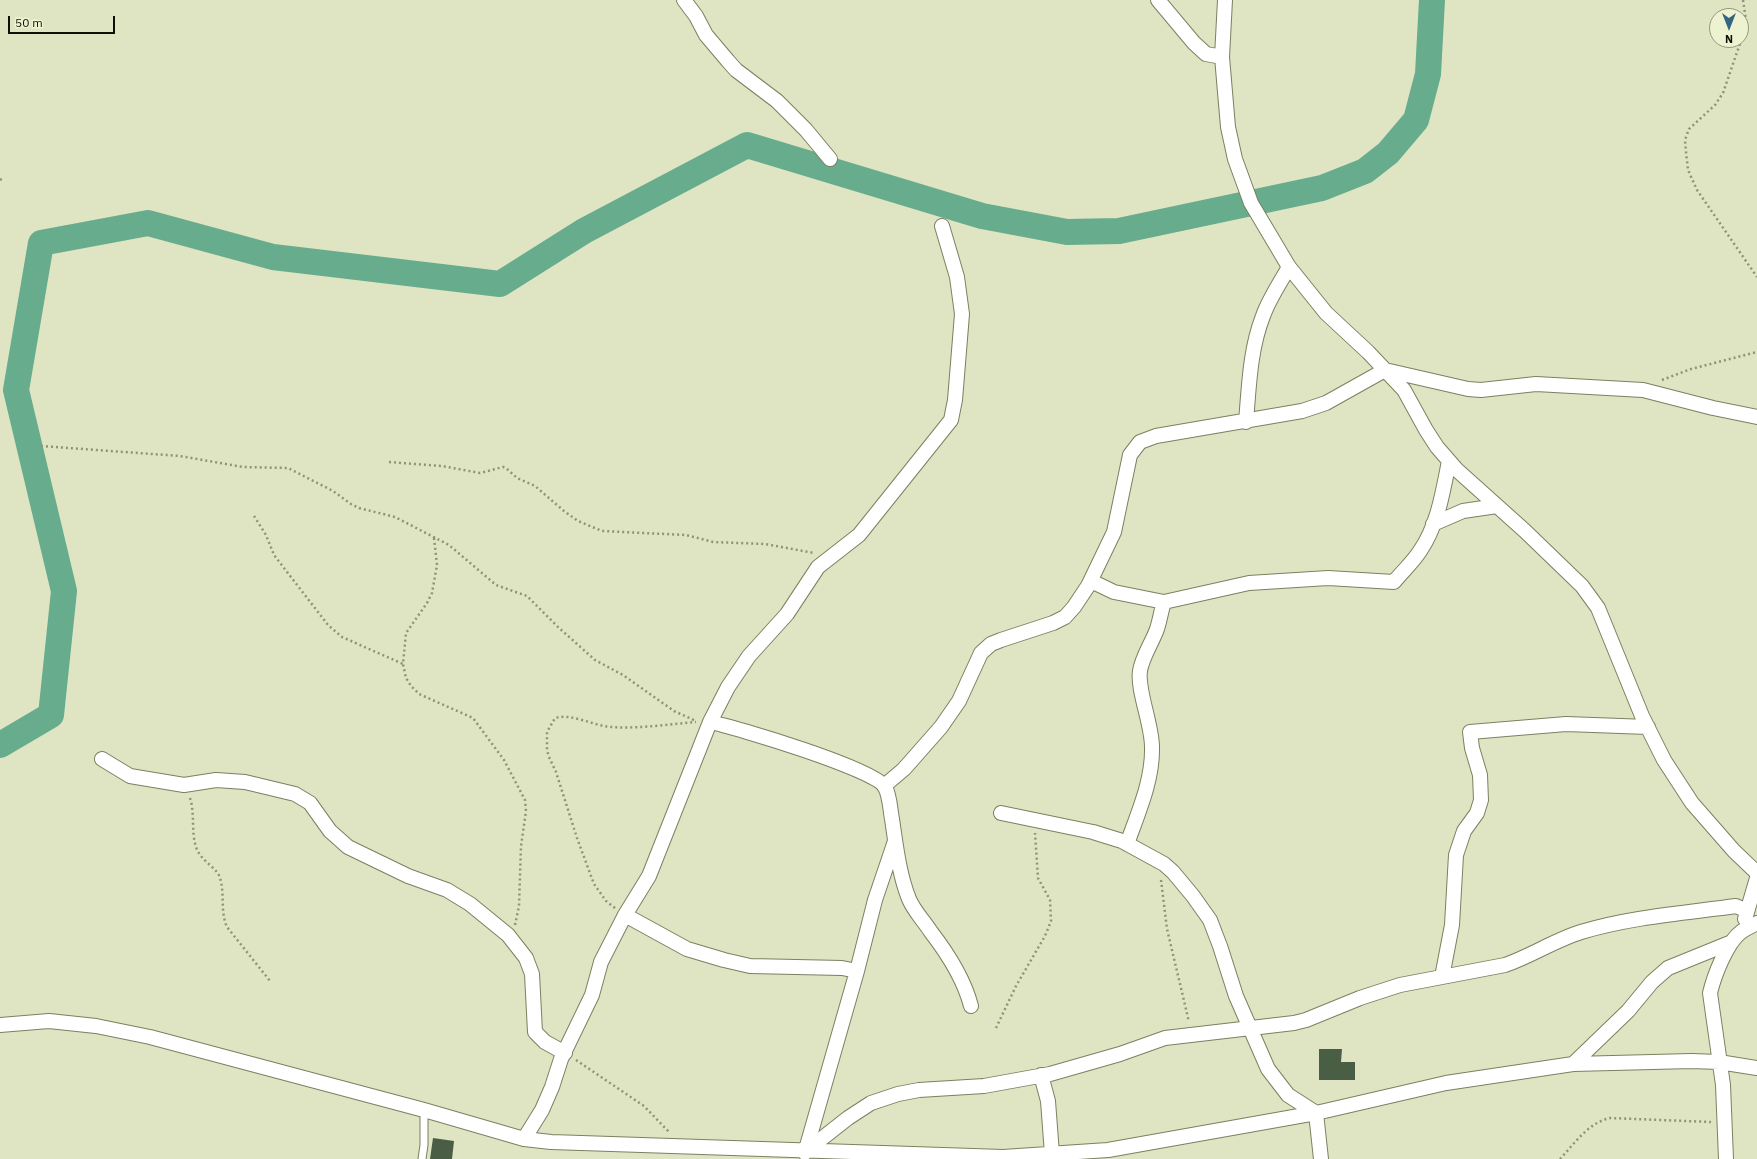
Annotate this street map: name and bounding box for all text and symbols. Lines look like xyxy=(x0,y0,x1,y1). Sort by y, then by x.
scale bar xyxy=(10,8,117,34)
north arrow xyxy=(1709,8,1749,48)
text: 50 m xyxy=(15,15,43,30)
text: N xyxy=(1725,32,1733,46)

